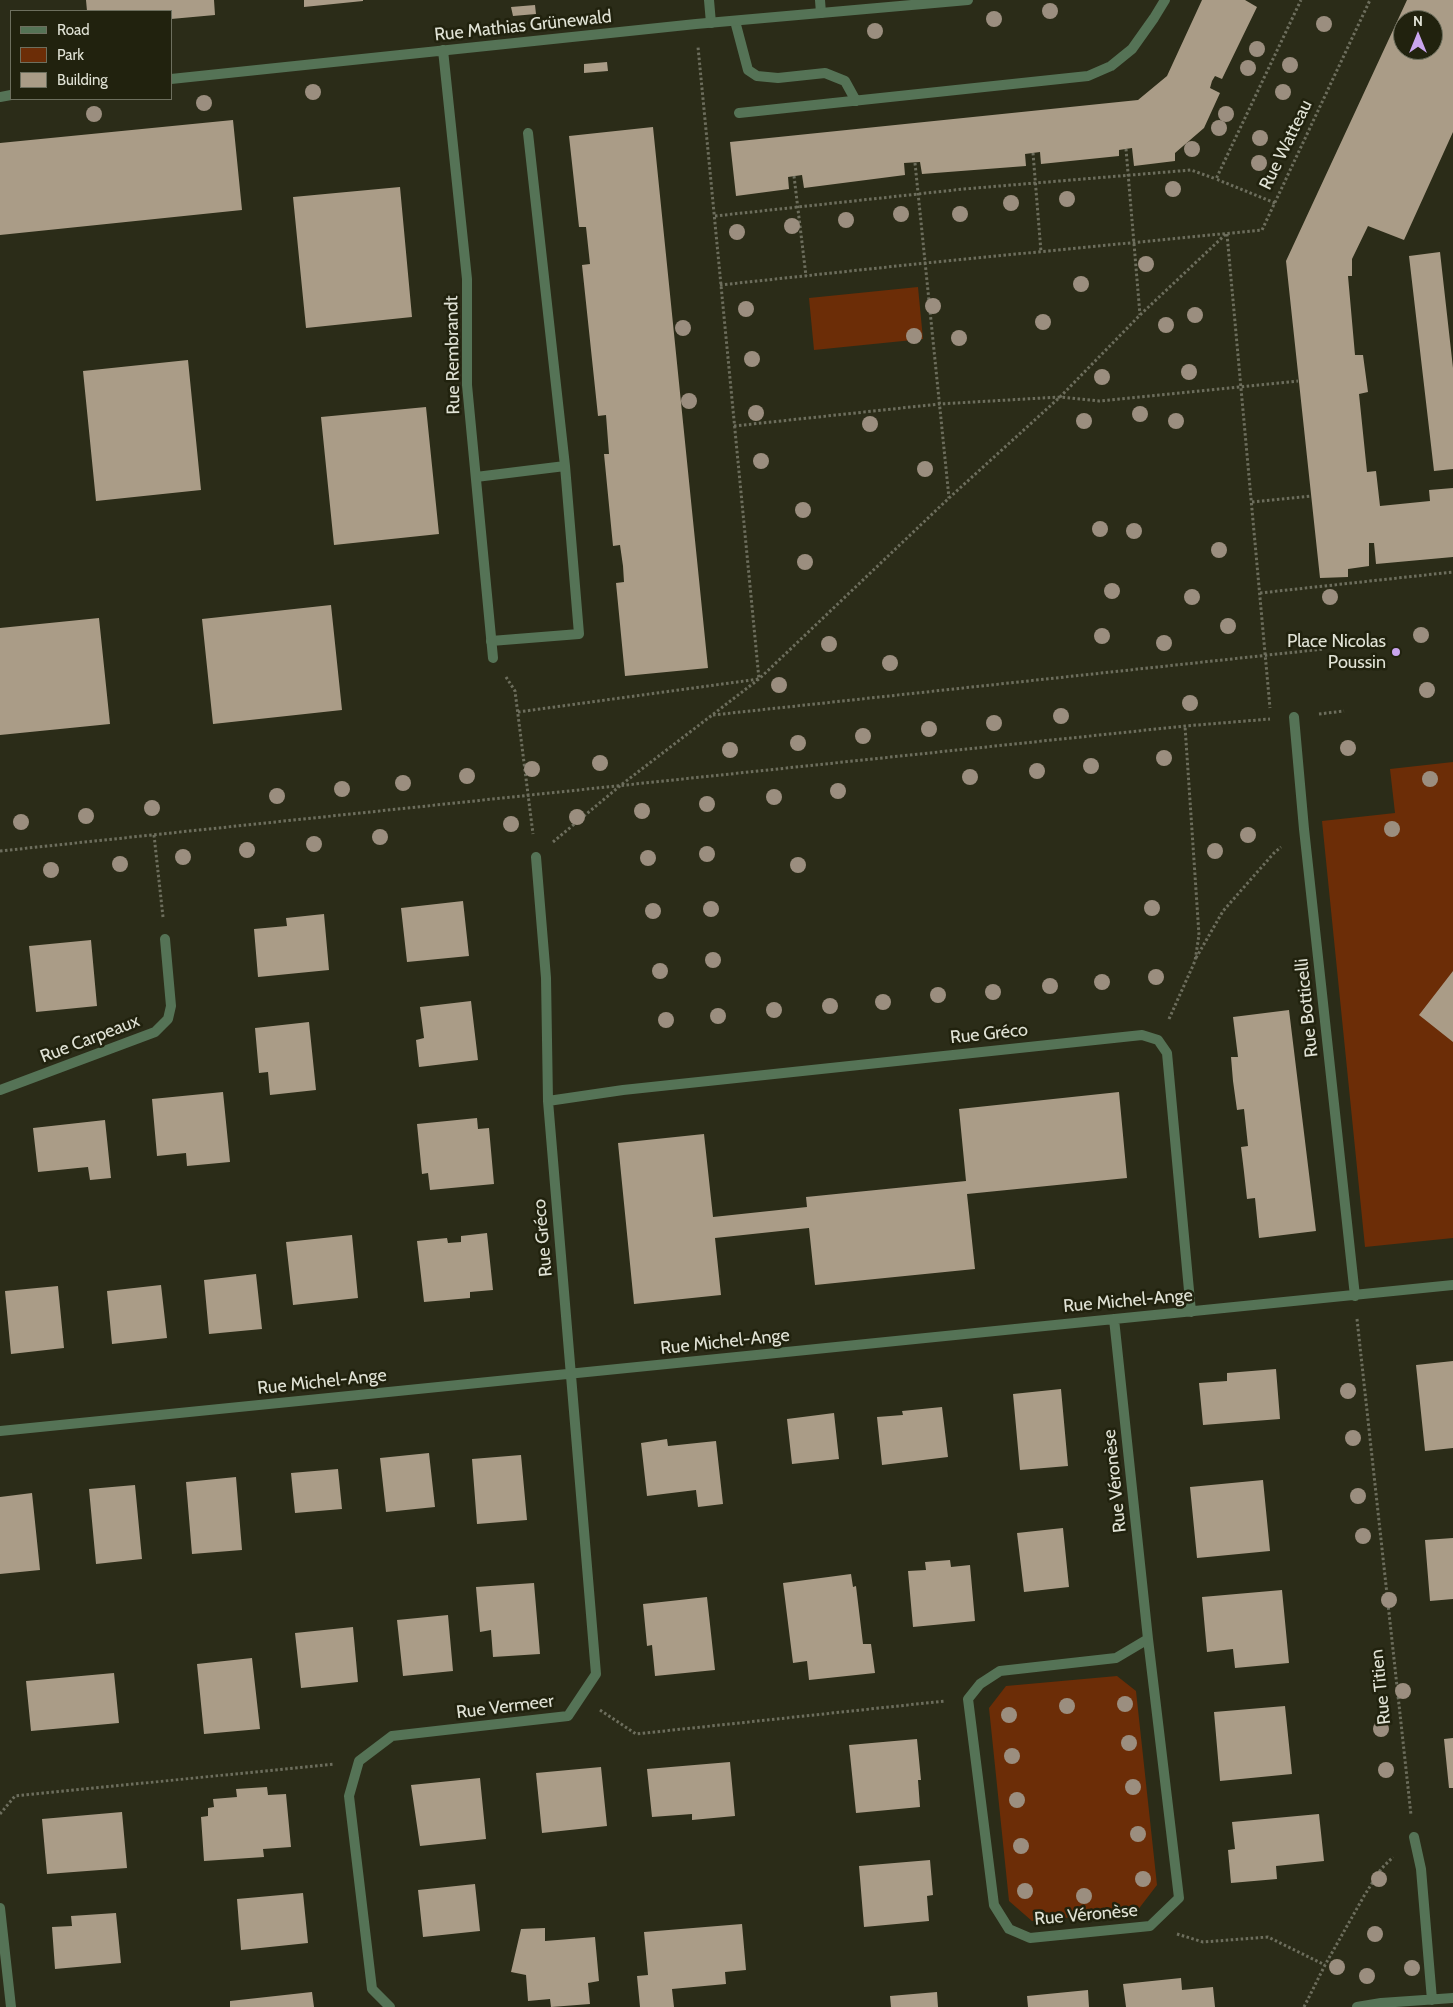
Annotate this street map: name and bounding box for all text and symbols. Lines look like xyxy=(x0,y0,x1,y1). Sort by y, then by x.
street label: Rue Mathias Grünewald xyxy=(433,6,613,46)
legend xyxy=(10,10,172,100)
north arrow xyxy=(1393,10,1443,60)
text: N xyxy=(1413,12,1423,30)
text: Road xyxy=(57,21,90,39)
text: Park xyxy=(57,46,84,64)
text: Building xyxy=(57,71,108,89)
street label: Rue Watteau xyxy=(1255,96,1317,194)
street label: Rue Rembrandt xyxy=(441,295,465,415)
place label: Place Nicolas Poussin xyxy=(1287,631,1386,674)
marker: Place Nicolas Poussin xyxy=(1390,646,1402,658)
street label: Rue Botticelli xyxy=(1291,957,1323,1059)
street label: Rue Carpeaux xyxy=(37,1010,143,1068)
street label: Rue Gréco xyxy=(949,1019,1029,1049)
street label: Rue Gréco xyxy=(529,1198,557,1278)
street label: Rue Michel-Ange xyxy=(1062,1285,1194,1317)
street label: Rue Michel-Ange xyxy=(659,1324,791,1360)
street label: Rue Michel-Ange xyxy=(256,1364,388,1400)
street label: Rue Véronèse xyxy=(1099,1428,1131,1534)
street label: Rue Titien xyxy=(1366,1648,1396,1726)
street label: Rue Vermeer xyxy=(455,1690,555,1724)
street label: Rue Véronèse xyxy=(1033,1900,1139,1930)

